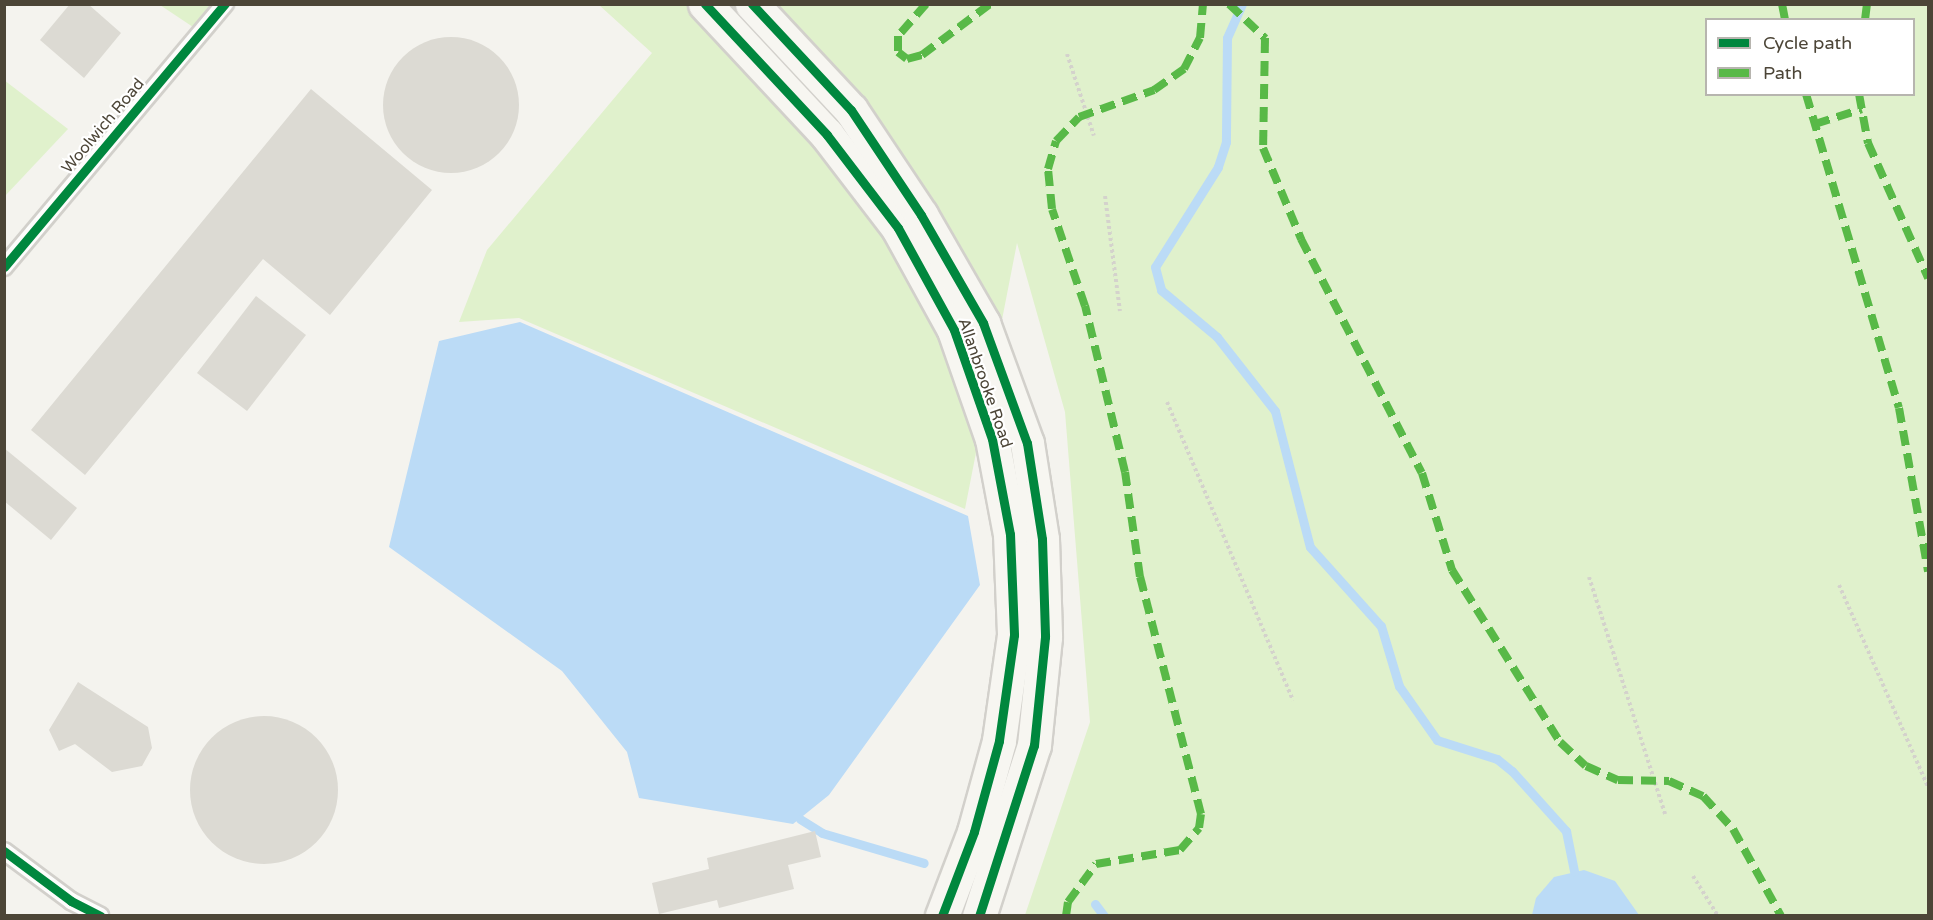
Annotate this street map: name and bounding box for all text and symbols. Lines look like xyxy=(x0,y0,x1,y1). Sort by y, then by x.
legend xyxy=(1705,18,1915,96)
text: Cycle path xyxy=(1763,32,1852,54)
text: Path xyxy=(1763,62,1802,84)
street label: Woolwich Road xyxy=(58,75,148,177)
street label: Allanbrooke Road xyxy=(954,316,1016,450)

